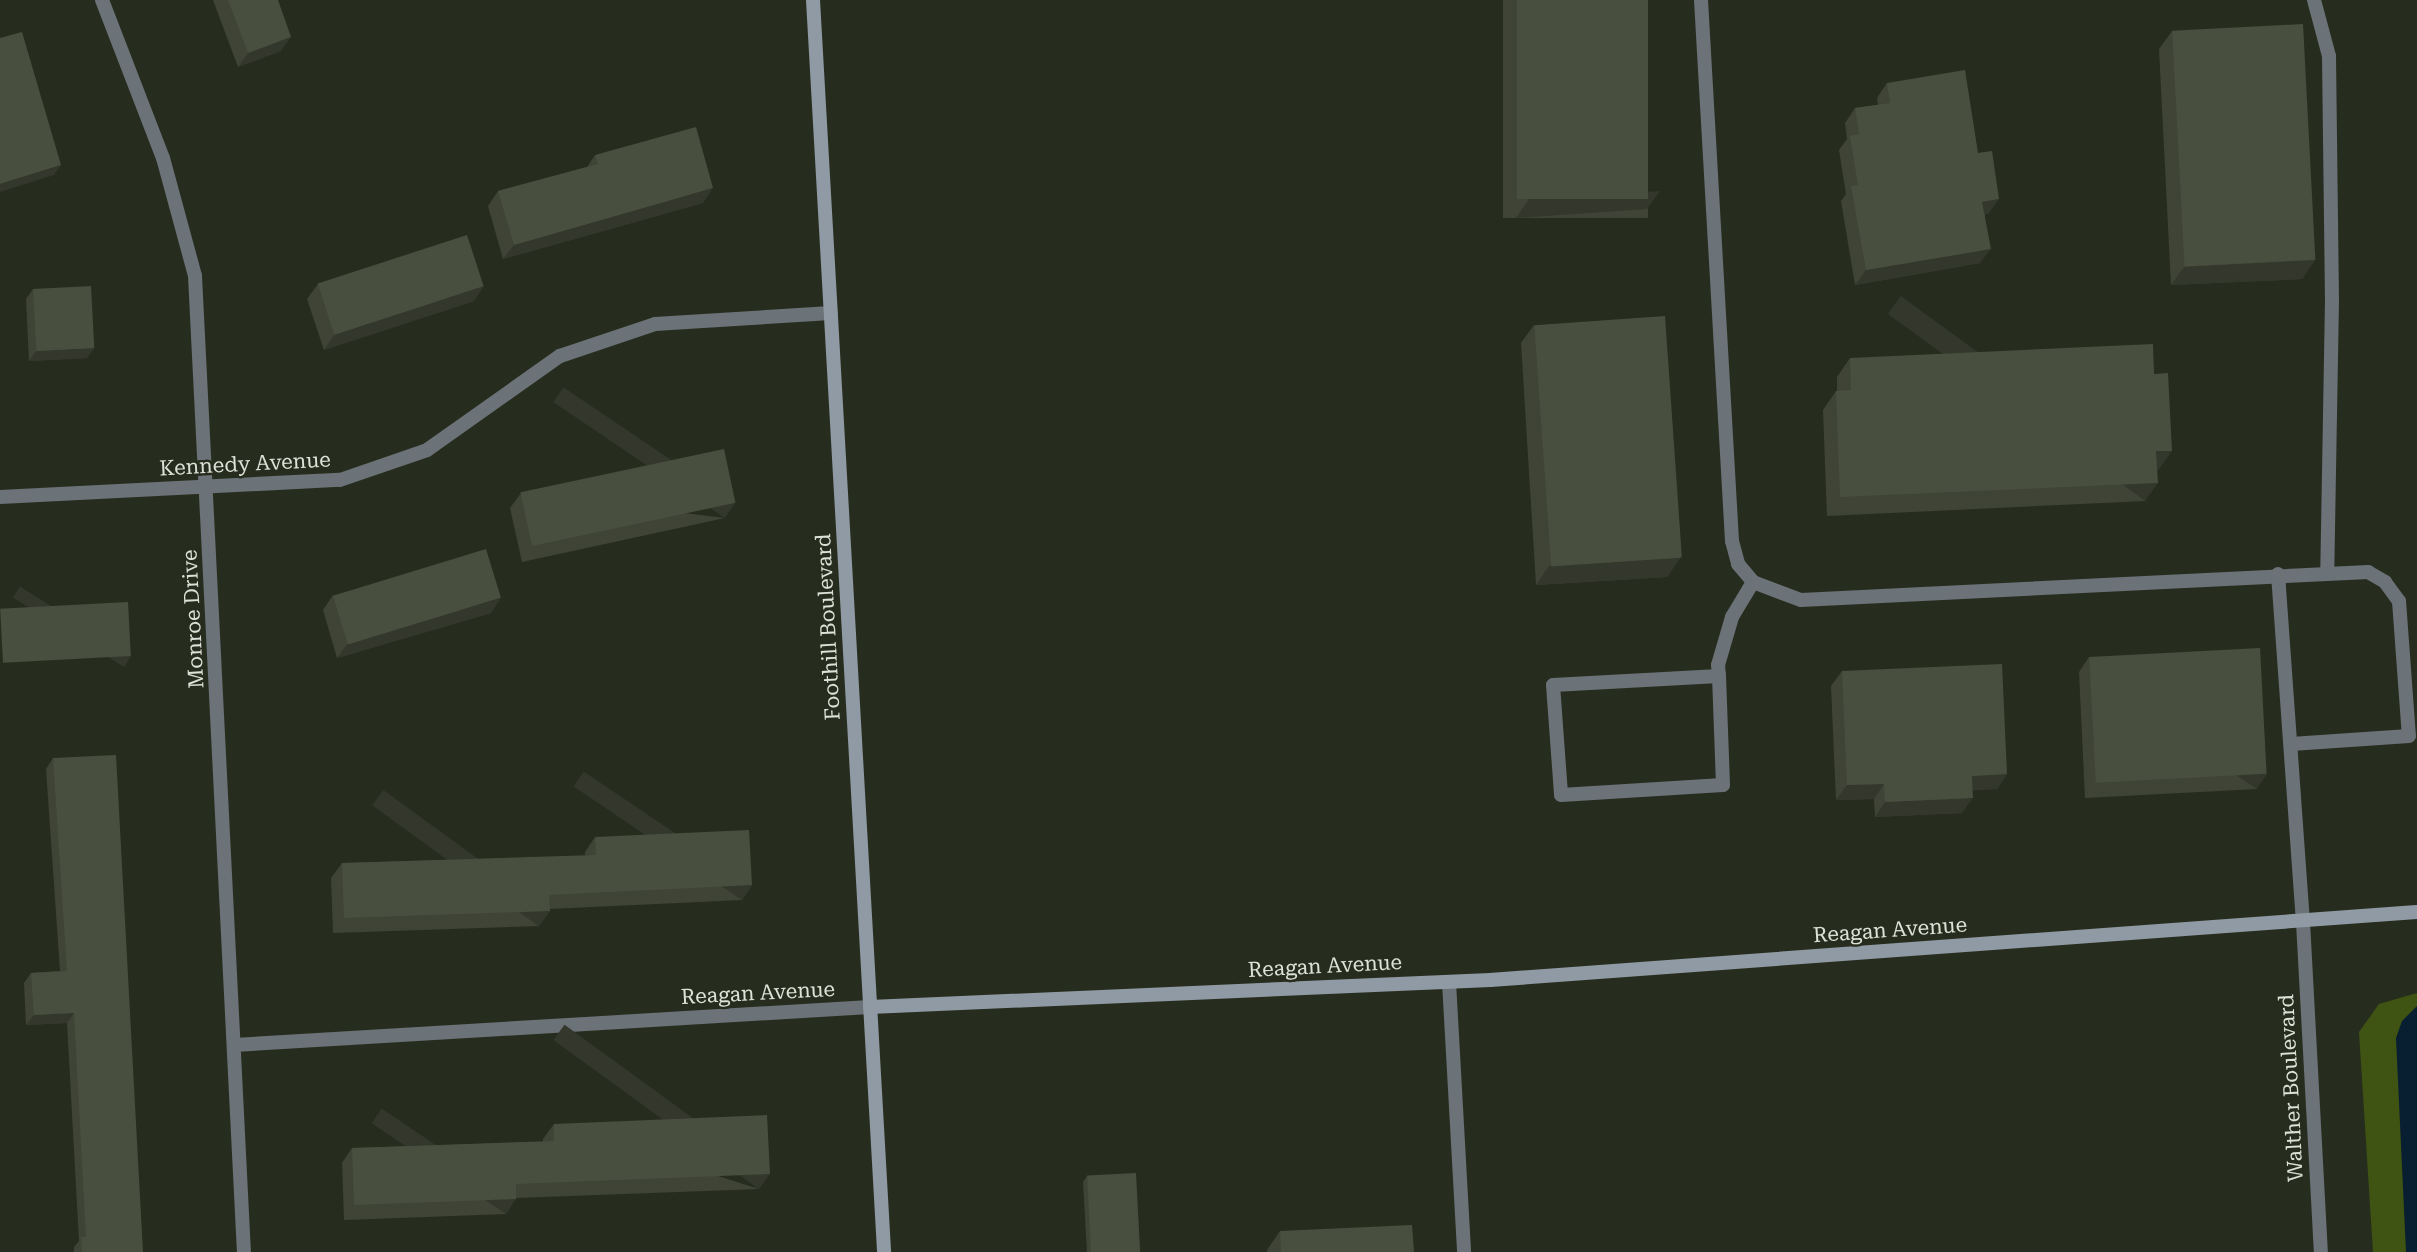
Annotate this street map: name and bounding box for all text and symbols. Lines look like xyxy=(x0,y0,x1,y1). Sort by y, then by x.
street label: Kennedy Avenue xyxy=(159,447,331,481)
street label: Foothill Boulevard xyxy=(811,533,845,721)
street label: Monroe Drive xyxy=(177,549,209,689)
street label: Reagan Avenue xyxy=(1812,912,1968,948)
street label: Reagan Avenue xyxy=(1247,949,1403,983)
street label: Reagan Avenue xyxy=(680,976,836,1010)
street label: Walther Boulevard xyxy=(2273,993,2309,1183)

